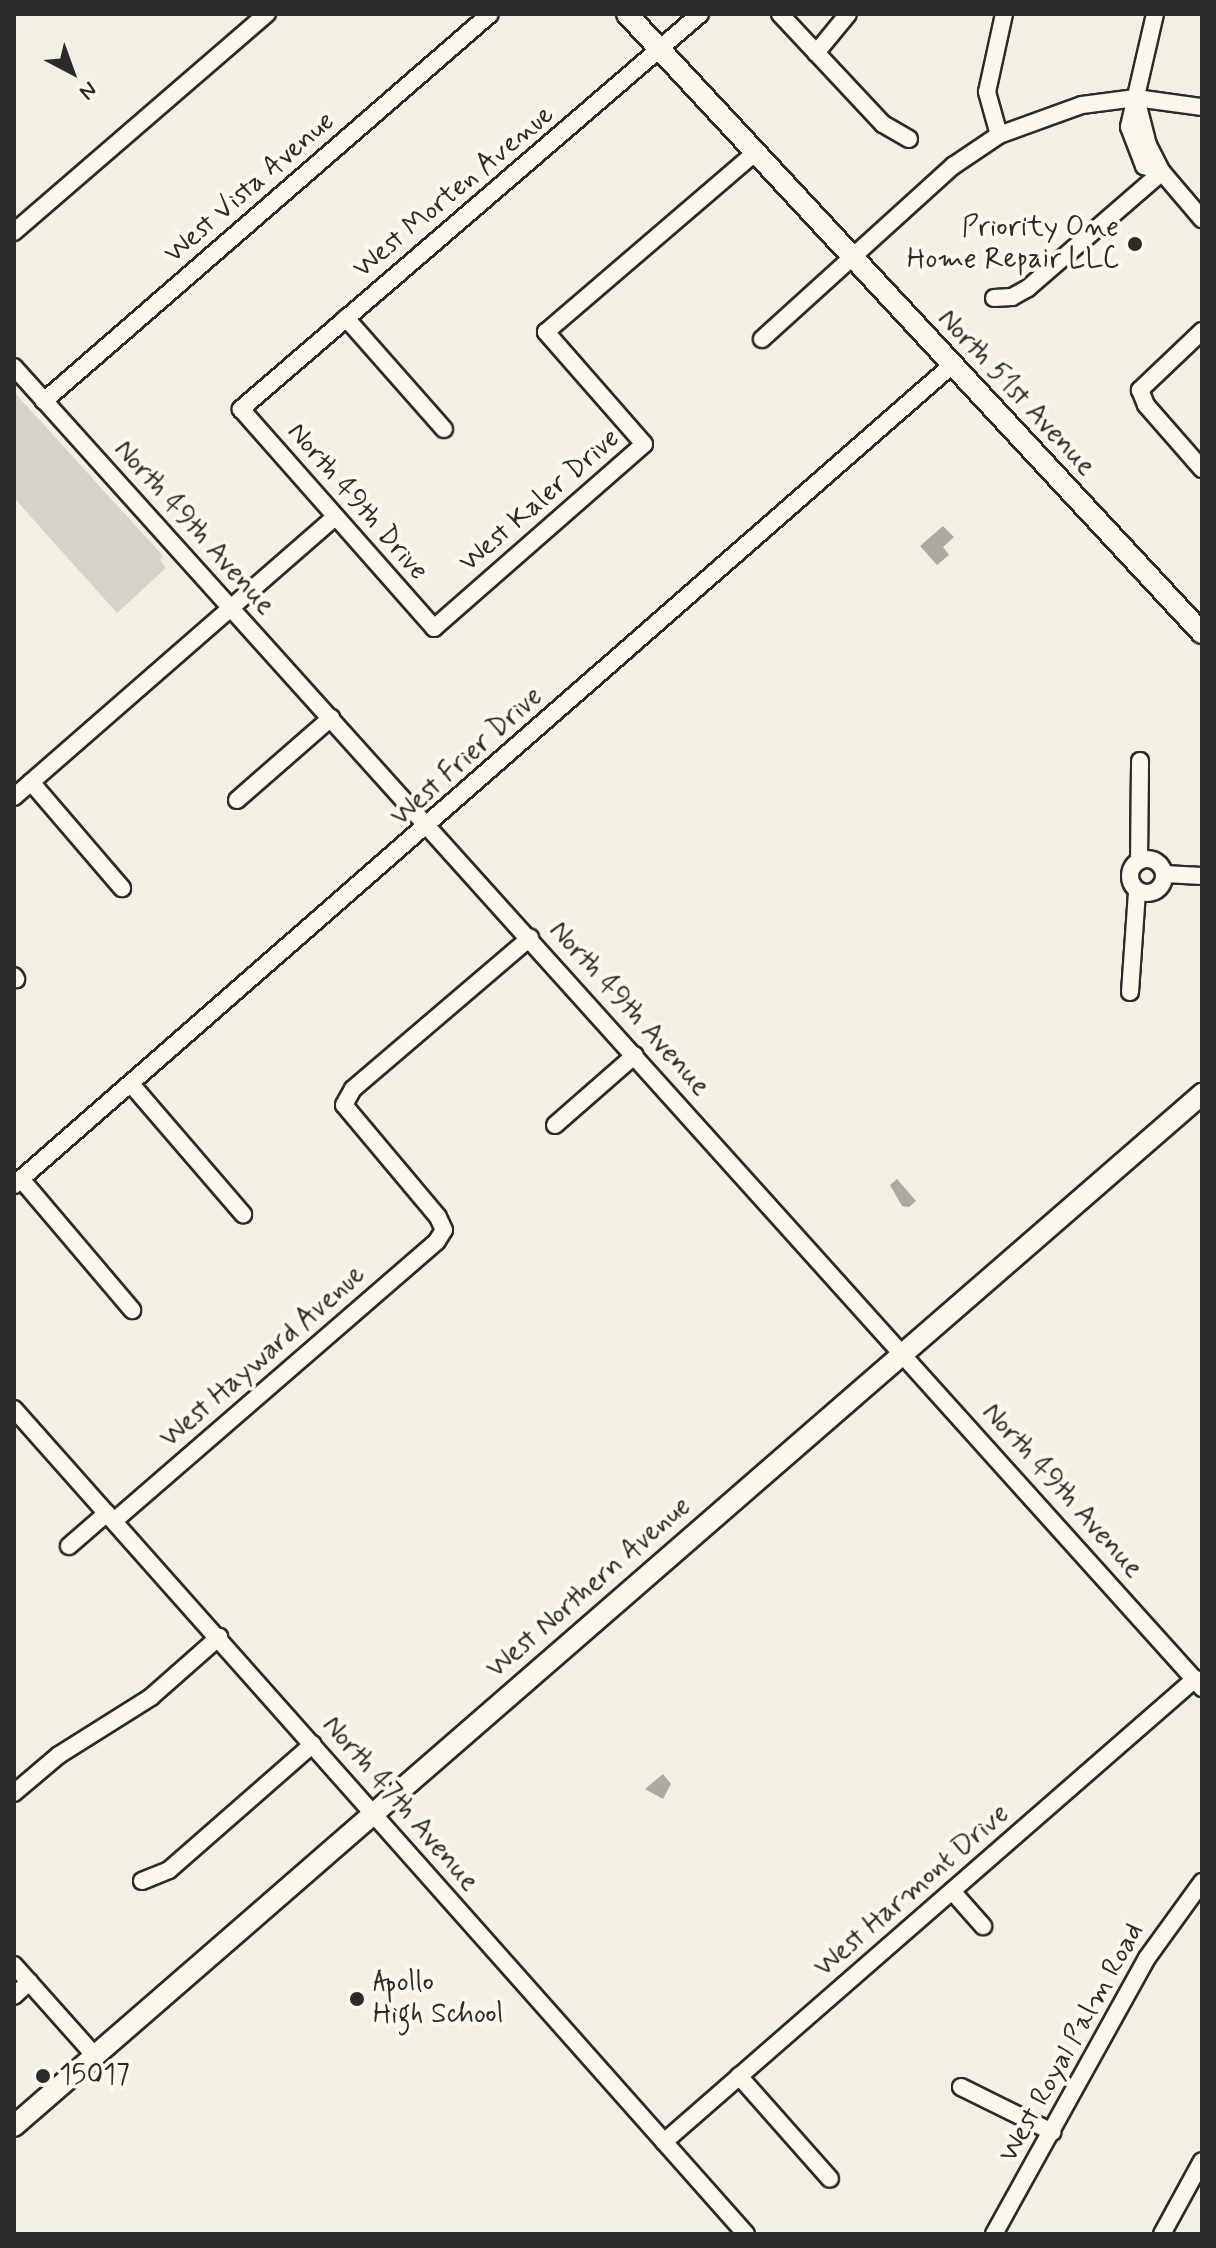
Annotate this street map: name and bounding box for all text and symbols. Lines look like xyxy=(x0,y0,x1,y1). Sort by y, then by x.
north arrow xyxy=(32,32,112,112)
text: N xyxy=(73,75,102,105)
street label: West Morten Avenue xyxy=(348,99,560,285)
street label: West Vista Avenue xyxy=(157,104,343,272)
place label: Priority One Home Repair LLC xyxy=(909,211,1119,277)
marker: Priority One Home Repair LLC xyxy=(1126,235,1144,253)
street label: North 51st Avenue xyxy=(930,303,1102,483)
street label: North 49th Drive xyxy=(279,416,435,588)
street label: West Kaler Drive xyxy=(453,422,627,580)
street label: North 49th Avenue xyxy=(106,433,282,623)
street label: West Frier Drive xyxy=(384,680,550,834)
street label: North 49th Avenue xyxy=(541,914,717,1104)
street label: West Hayward Avenue xyxy=(151,1256,375,1458)
street label: North 49th Avenue xyxy=(974,1396,1150,1586)
street label: West Northern Avenue xyxy=(478,1488,700,1688)
street label: North 47th Avenue xyxy=(315,1709,485,1899)
street label: West Harmont Drive xyxy=(809,1798,1015,1984)
street label: West Royal Palm Road xyxy=(993,1919,1151,2167)
place label: Apollo High School xyxy=(373,1966,503,2032)
marker: Apollo High School xyxy=(348,1990,366,2008)
place label: 15017 xyxy=(59,2059,130,2093)
marker: 15017 xyxy=(34,2067,52,2085)

